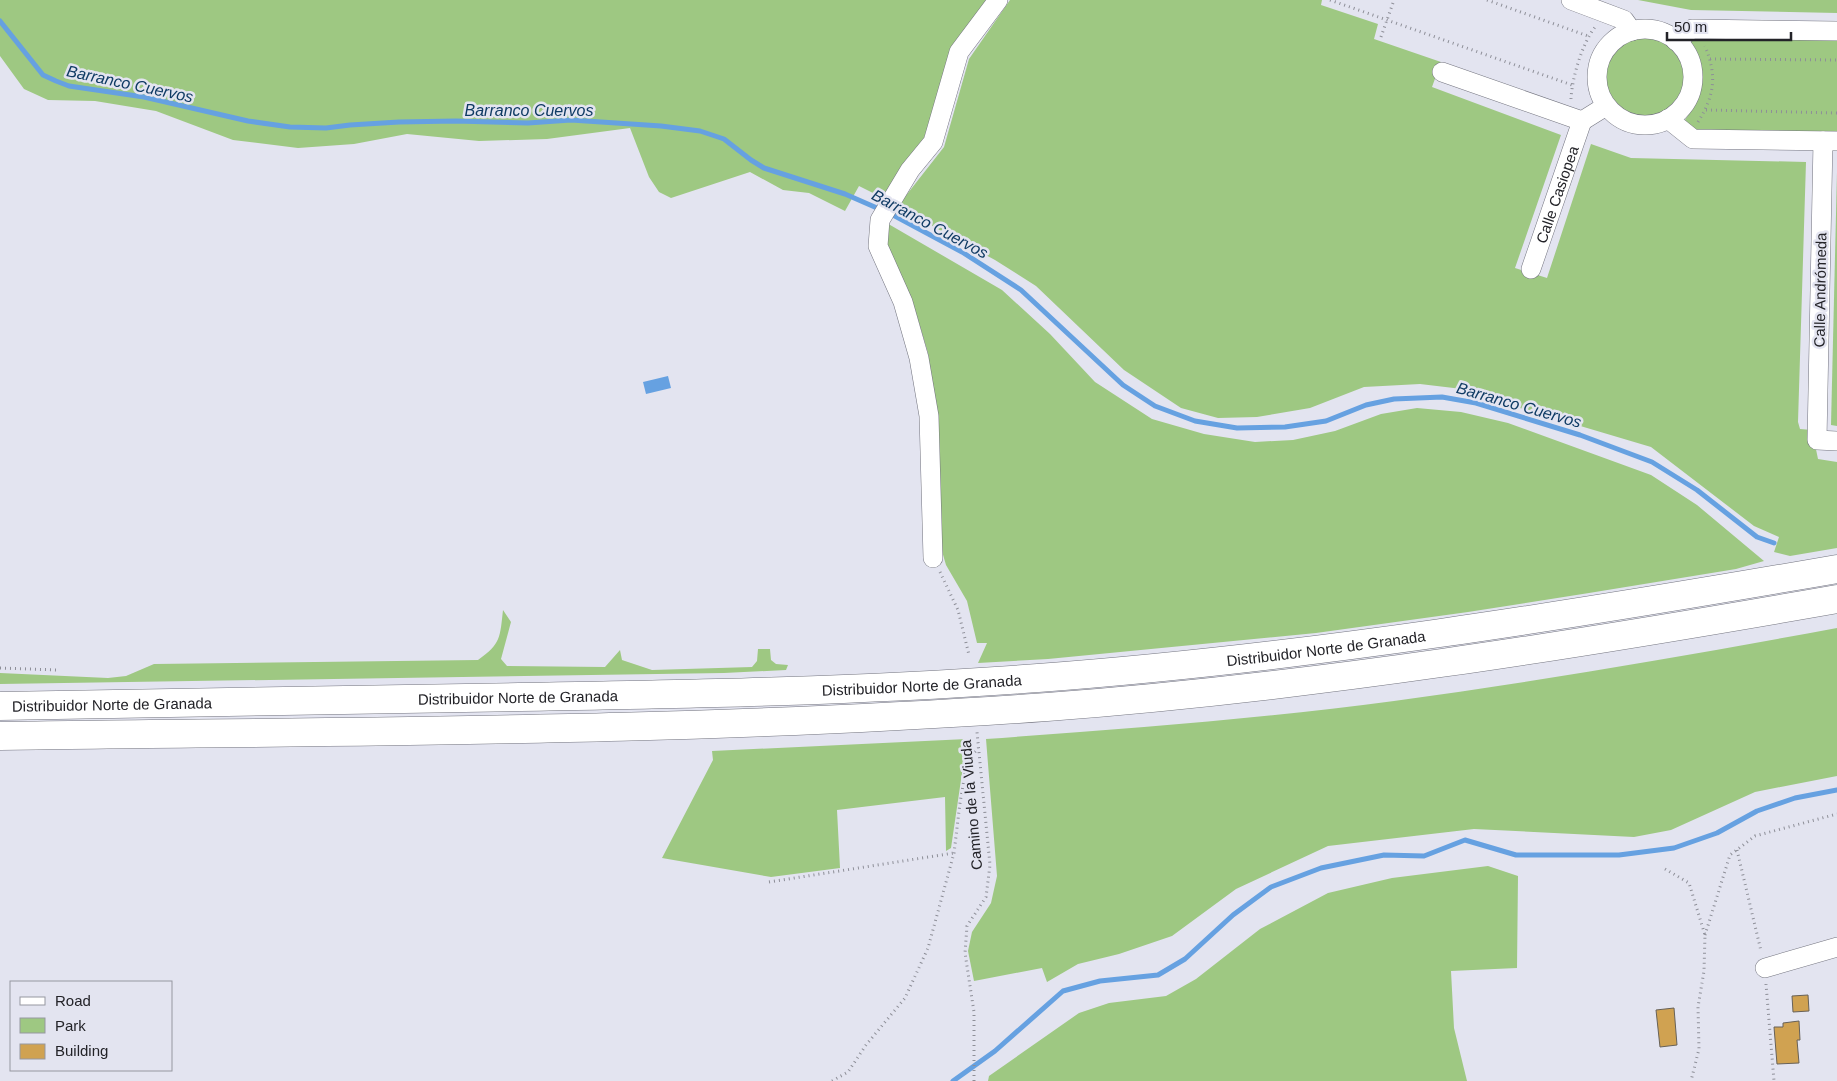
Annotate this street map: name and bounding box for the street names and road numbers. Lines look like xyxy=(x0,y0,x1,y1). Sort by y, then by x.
street label: Calle Casiopea xyxy=(1532,143,1582,245)
street label: Calle Andrómeda xyxy=(1810,232,1830,348)
street label: Distribuidor Norte de Granada xyxy=(1226,627,1427,669)
street label: Distribuidor Norte de Granada xyxy=(821,671,1023,698)
street label: Distribuidor Norte de Granada xyxy=(418,687,619,707)
street label: Distribuidor Norte de Granada xyxy=(12,694,213,714)
street label: Camino de la Viuda xyxy=(957,739,985,871)

